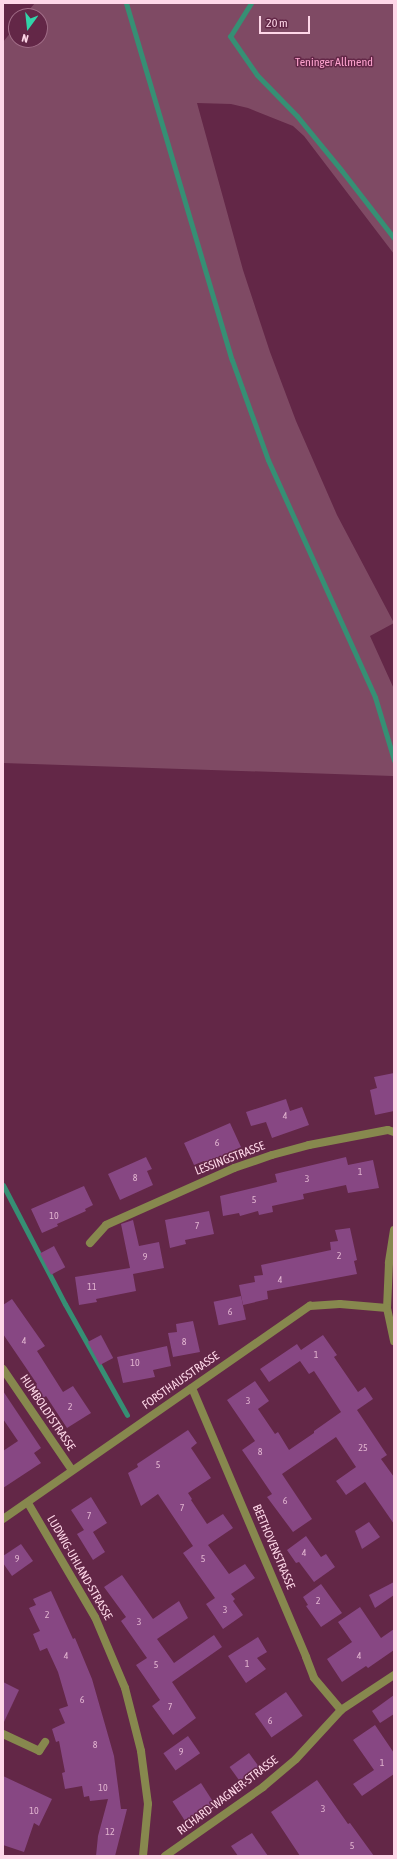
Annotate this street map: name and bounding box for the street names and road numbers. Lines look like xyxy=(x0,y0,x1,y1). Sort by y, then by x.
street label: LESSINGSTRASSE xyxy=(193,1139,267,1179)
street label: FORSTHAUSSTRASSE xyxy=(140,1349,222,1413)
street label: HUMBOLDTSTRASSE xyxy=(16,1372,78,1454)
street label: BEETHOVENSTRASSE xyxy=(249,1503,297,1591)
street label: LUDWIG-UHLAND-STRASSE xyxy=(43,1513,115,1623)
street label: RICHARD-WAGNER-STRASSE xyxy=(175,1753,281,1839)

